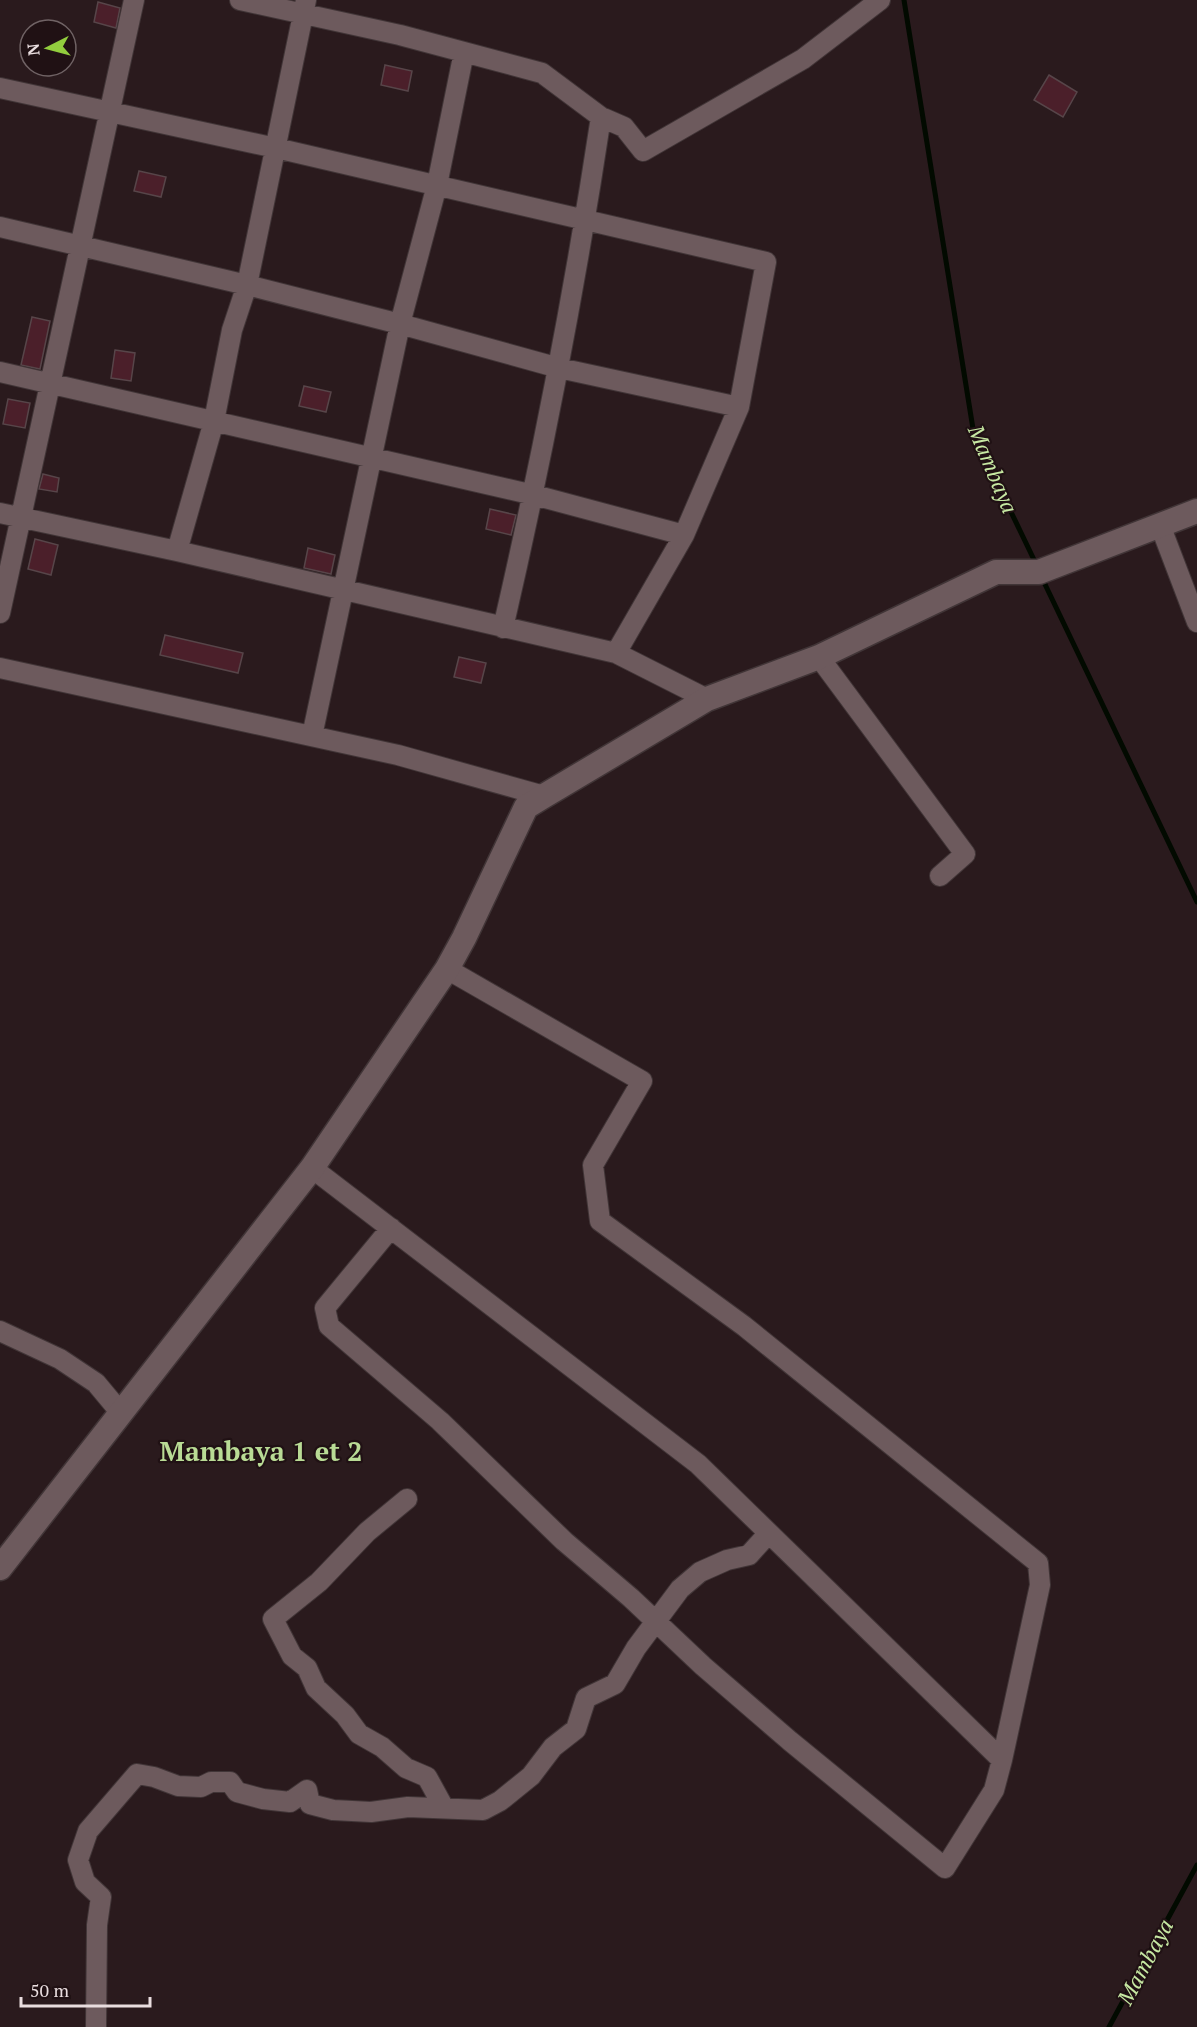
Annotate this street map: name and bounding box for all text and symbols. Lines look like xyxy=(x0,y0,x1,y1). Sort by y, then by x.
north arrow xyxy=(18,18,78,78)
text: N xyxy=(22,42,45,57)
water label: Mambaya xyxy=(962,419,1025,517)
district label: Mambaya 1 et 2 xyxy=(160,1433,362,1469)
water label: Mambaya xyxy=(1109,1914,1179,2011)
scale bar xyxy=(21,1970,150,2008)
text: 50 m xyxy=(30,1978,70,2002)

